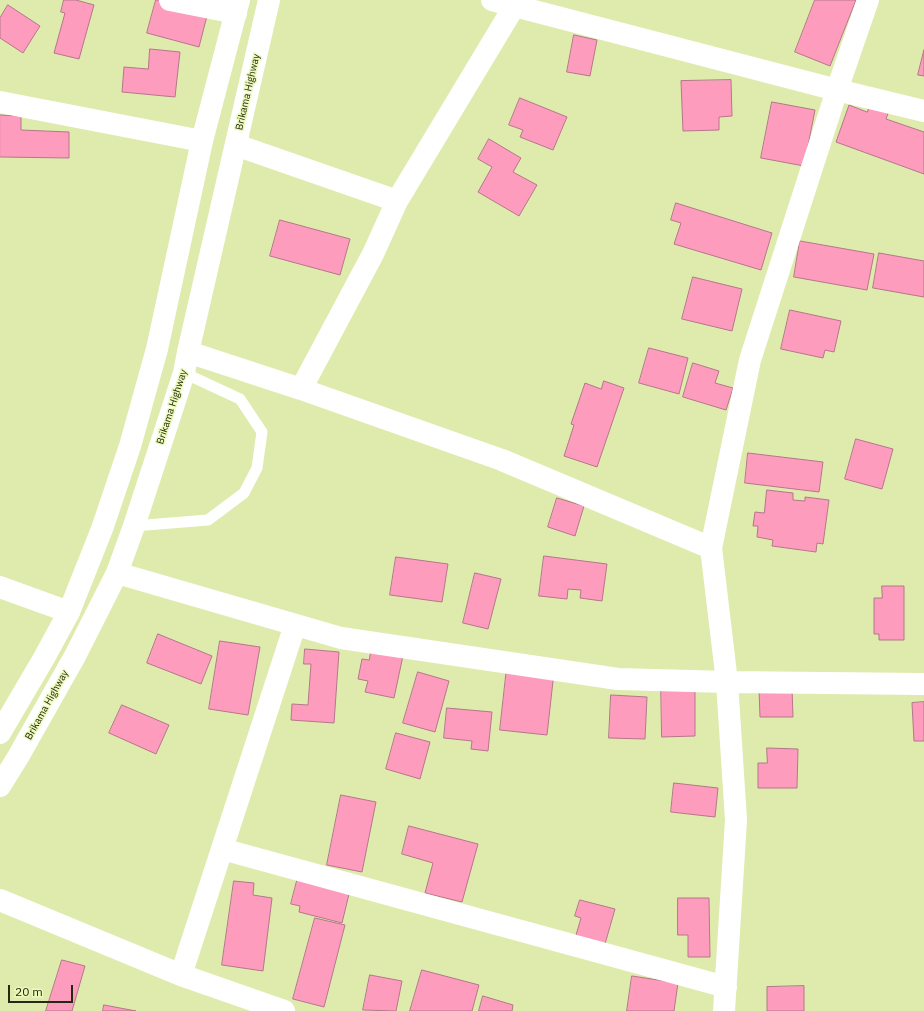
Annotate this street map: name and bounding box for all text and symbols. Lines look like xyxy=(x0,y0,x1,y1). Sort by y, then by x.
street label: Brikama Highway xyxy=(233,53,263,131)
street label: Brikama Highway xyxy=(154,368,190,446)
street label: Brikama Highway xyxy=(23,668,71,742)
scale bar xyxy=(10,977,75,1003)
text: 20 m xyxy=(15,984,43,999)

